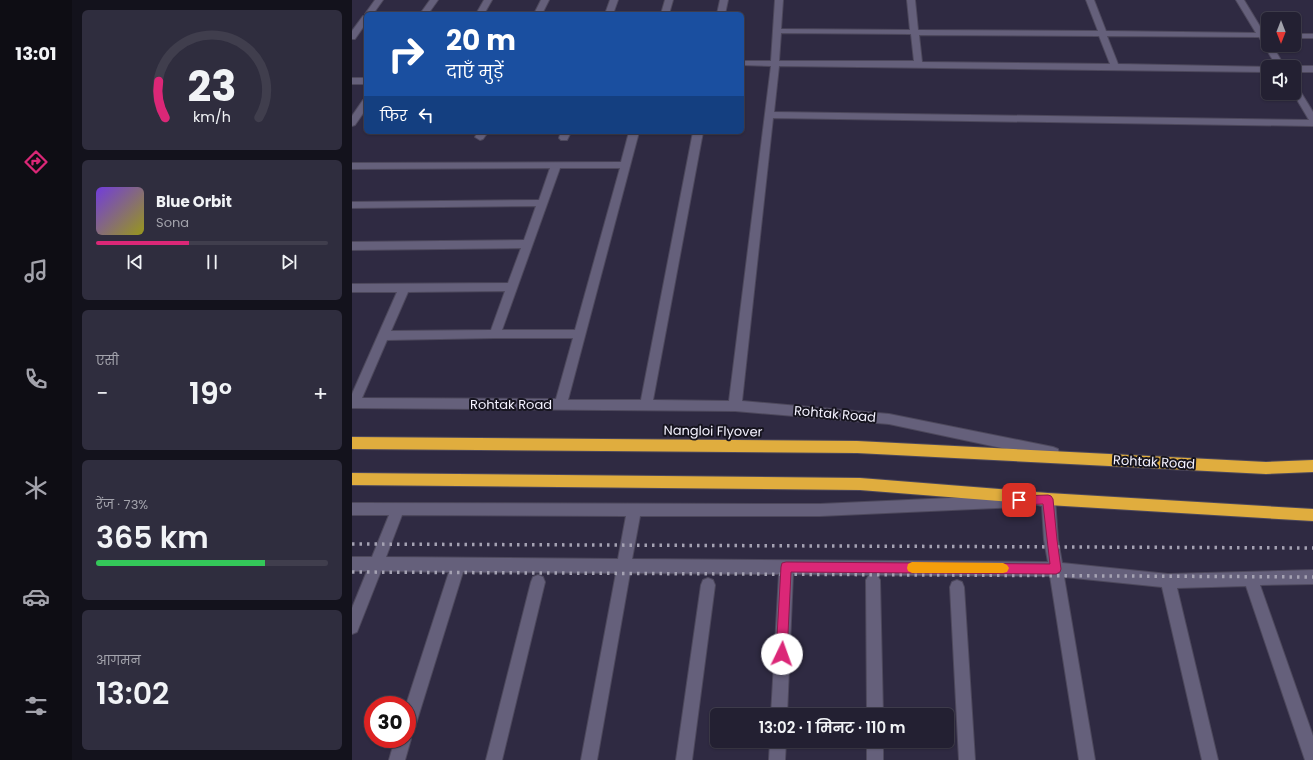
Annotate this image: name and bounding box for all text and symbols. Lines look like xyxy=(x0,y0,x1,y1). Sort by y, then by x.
north arrow xyxy=(1261,12,1301,52)
map controls xyxy=(1261,12,1301,100)
text: 20 m xyxy=(446,21,516,60)
icon: right xyxy=(380,28,432,80)
text: 13:01 xyxy=(15,41,57,66)
text: 23 xyxy=(188,57,236,116)
text: दाएँ मुड़ें xyxy=(446,59,503,84)
button: sound xyxy=(1261,60,1301,100)
icon: left xyxy=(415,104,437,126)
text: फिर xyxy=(380,105,407,126)
text: km/h xyxy=(193,107,231,127)
icon: directions xyxy=(22,148,50,176)
text: Blue Orbit xyxy=(156,191,232,212)
text: Sona xyxy=(156,213,189,232)
icon: previous xyxy=(124,251,146,273)
icon: pause xyxy=(201,251,223,273)
icon: next xyxy=(278,251,300,273)
icon: music xyxy=(22,257,50,285)
text: एसी xyxy=(96,351,119,370)
icon: phone xyxy=(22,365,50,393)
text: 19° xyxy=(189,372,232,415)
text: − xyxy=(96,378,108,409)
text: + xyxy=(313,378,328,409)
street label: Rohtak Road xyxy=(470,395,552,414)
street label: Rohtak Road xyxy=(793,401,877,427)
street label: Nangloi Flyover xyxy=(663,421,763,441)
street label: Rohtak Road xyxy=(1113,450,1195,474)
icon: climate xyxy=(22,474,50,502)
pin xyxy=(1002,483,1036,517)
icon: arrive xyxy=(1008,489,1030,511)
text: रेंज · 73% xyxy=(96,495,148,514)
text: 365 km xyxy=(96,516,209,559)
icon: car xyxy=(22,583,50,611)
position arrow xyxy=(761,633,803,675)
text: आगमन xyxy=(96,651,141,670)
text: 13:02 xyxy=(96,672,169,715)
icon: filters xyxy=(22,692,50,720)
speed limit sign: 30 xyxy=(364,696,416,748)
text: 13:02 · 1 मिनट · 110 m xyxy=(759,717,905,738)

